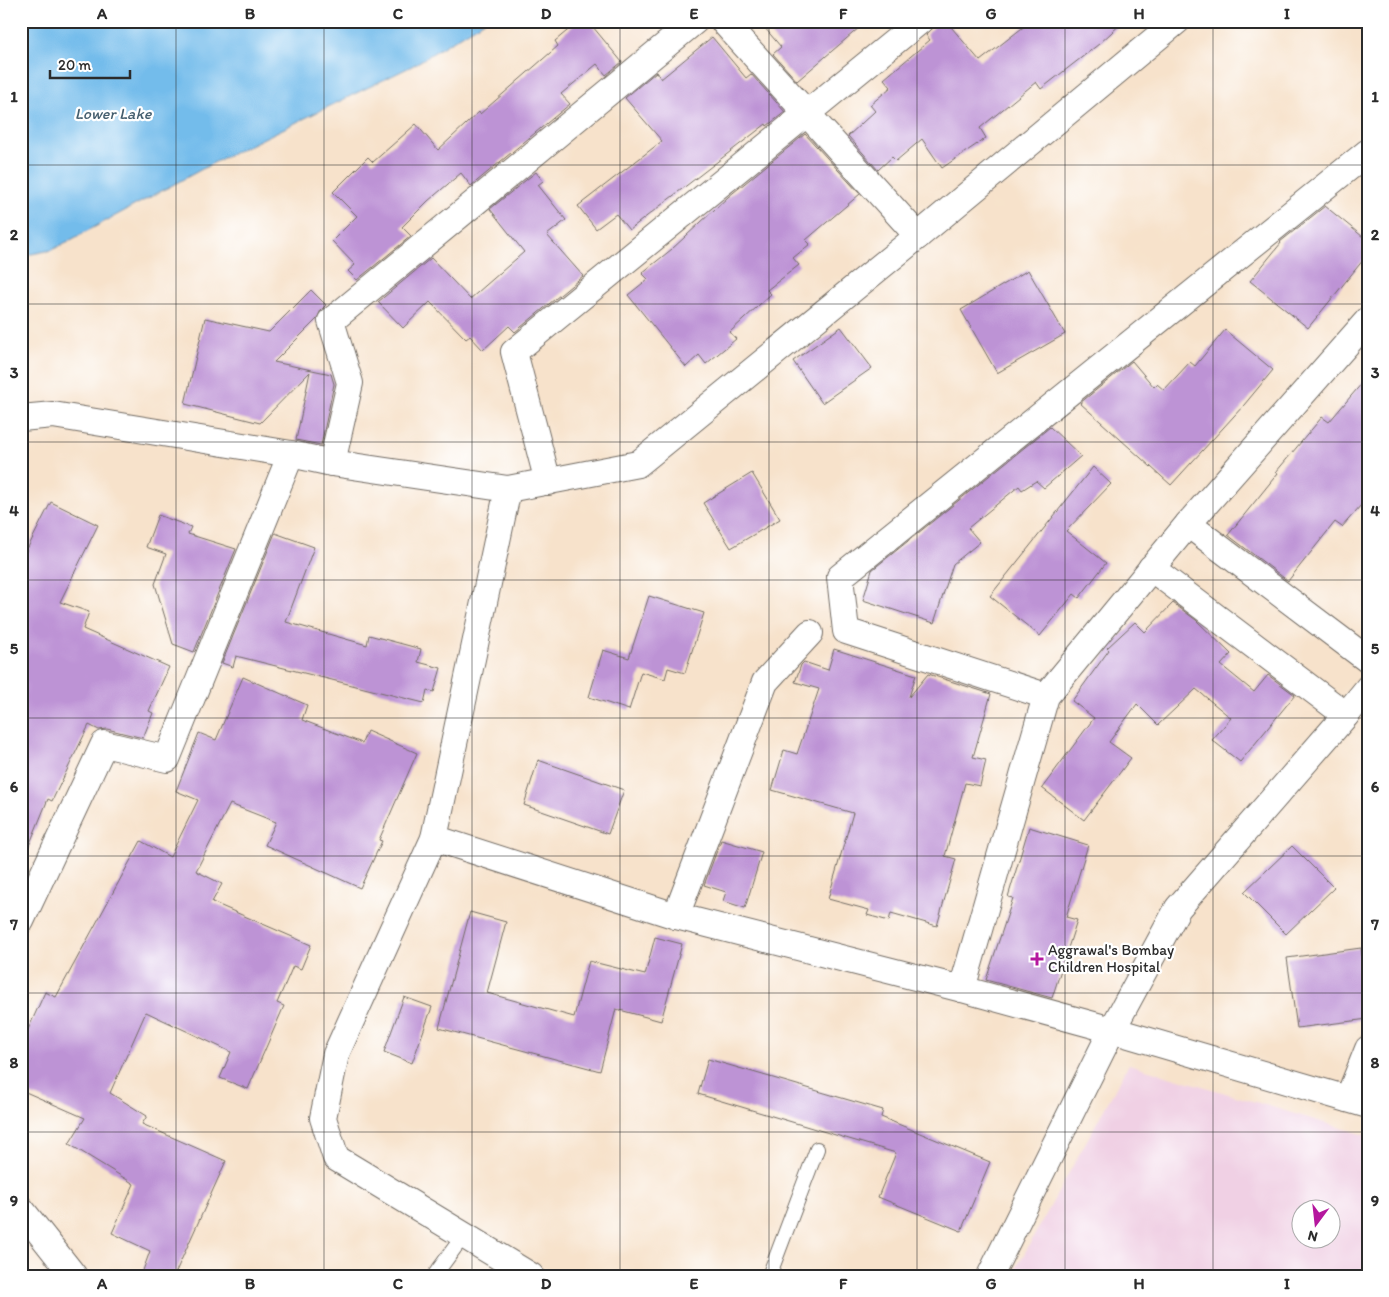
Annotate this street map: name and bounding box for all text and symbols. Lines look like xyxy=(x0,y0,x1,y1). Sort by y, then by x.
text: A xyxy=(96,4,108,23)
text: B xyxy=(245,4,256,23)
text: C xyxy=(393,4,404,23)
text: D xyxy=(541,4,552,23)
text: E xyxy=(690,4,699,23)
text: F xyxy=(839,4,848,23)
text: G xyxy=(985,4,997,23)
text: H xyxy=(1133,4,1145,23)
text: I xyxy=(1284,4,1290,23)
scale bar xyxy=(50,48,130,80)
text: 20 m xyxy=(58,56,92,74)
text: 1 xyxy=(10,87,18,106)
text: 1 xyxy=(1371,87,1379,106)
water label: Lower Lake xyxy=(75,104,153,123)
text: 2 xyxy=(10,225,19,244)
text: 2 xyxy=(1371,225,1380,244)
text: 3 xyxy=(10,363,19,382)
text: 3 xyxy=(1371,363,1380,382)
text: 4 xyxy=(9,501,19,520)
text: 4 xyxy=(1370,501,1380,520)
text: 5 xyxy=(10,639,19,658)
text: 5 xyxy=(1371,639,1380,658)
text: 6 xyxy=(10,777,19,796)
text: 6 xyxy=(1371,777,1380,796)
text: 7 xyxy=(9,915,18,934)
text: 7 xyxy=(1370,915,1379,934)
place label: Aggrawal's Bombay Children Hospital xyxy=(1048,941,1174,976)
marker: Aggrawal's Bombay Children Hospital xyxy=(1030,952,1044,966)
text: 8 xyxy=(10,1053,19,1072)
text: 8 xyxy=(1371,1053,1380,1072)
text: 9 xyxy=(10,1191,18,1210)
text: 9 xyxy=(1371,1191,1379,1210)
north arrow xyxy=(1292,1200,1342,1250)
text: N xyxy=(1306,1227,1320,1246)
text: A xyxy=(96,1274,108,1293)
text: B xyxy=(245,1274,256,1293)
text: C xyxy=(393,1274,404,1293)
text: D xyxy=(541,1274,552,1293)
text: E xyxy=(690,1274,699,1293)
text: F xyxy=(839,1274,848,1293)
text: G xyxy=(985,1274,997,1293)
text: H xyxy=(1133,1274,1145,1293)
text: I xyxy=(1284,1274,1290,1293)

